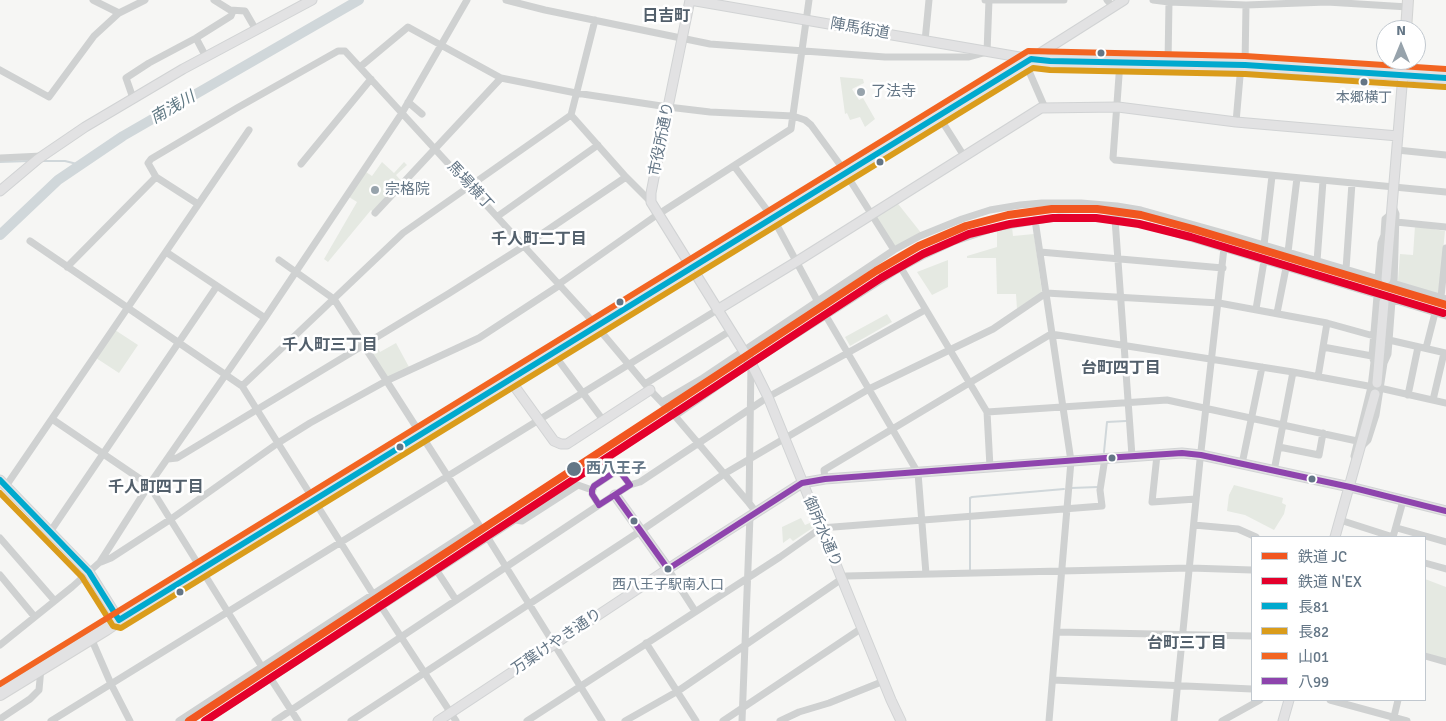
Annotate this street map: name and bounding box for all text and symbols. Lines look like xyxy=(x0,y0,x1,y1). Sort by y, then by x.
district label: 日吉町 xyxy=(642,7,690,27)
street label: 陣馬街道 xyxy=(829,15,891,43)
north arrow xyxy=(1376,20,1426,70)
text: N xyxy=(1396,22,1406,39)
unlabelled marker xyxy=(1096,48,1106,58)
marker: 本郷横丁 xyxy=(1359,77,1369,87)
place label: 了法寺 xyxy=(871,83,916,101)
marker: 了法寺 xyxy=(855,86,867,98)
water label: 南浅川 xyxy=(147,88,199,128)
place label: 本郷横丁 xyxy=(1336,90,1392,106)
street label: 市役所通り xyxy=(646,100,678,178)
unlabelled marker xyxy=(875,157,885,167)
street label: 馬場横丁 xyxy=(443,158,497,214)
place label: 宗格院 xyxy=(385,181,430,199)
marker: 宗格院 xyxy=(369,184,381,196)
district label: 千人町二丁目 xyxy=(491,230,587,250)
unlabelled marker xyxy=(615,297,625,307)
district label: 千人町三丁目 xyxy=(282,336,378,356)
district label: 台町四丁目 xyxy=(1081,359,1161,379)
unlabelled marker xyxy=(395,442,405,452)
unlabelled marker xyxy=(1107,453,1117,463)
marker: 西八王子 xyxy=(565,460,583,478)
place label: 西八王子 xyxy=(586,460,646,478)
unlabelled marker xyxy=(1307,474,1317,484)
district label: 千人町四丁目 xyxy=(108,478,204,498)
street label: 御所水通り xyxy=(799,494,845,570)
unlabelled marker xyxy=(629,516,639,526)
legend xyxy=(1251,536,1426,701)
text: 鉄道 JC xyxy=(1298,548,1347,566)
marker: 西八王子駅南入口 xyxy=(663,564,673,574)
text: 鉄道 N'EX xyxy=(1298,573,1362,591)
place label: 西八王子駅南入口 xyxy=(612,577,724,593)
unlabelled marker xyxy=(175,587,185,597)
text: 長81 xyxy=(1298,598,1329,616)
street label: 万葉けやき通り xyxy=(508,605,606,679)
text: 長82 xyxy=(1298,623,1329,641)
district label: 台町三丁目 xyxy=(1147,634,1227,654)
text: 山01 xyxy=(1298,648,1329,666)
text: 八99 xyxy=(1298,673,1329,691)

